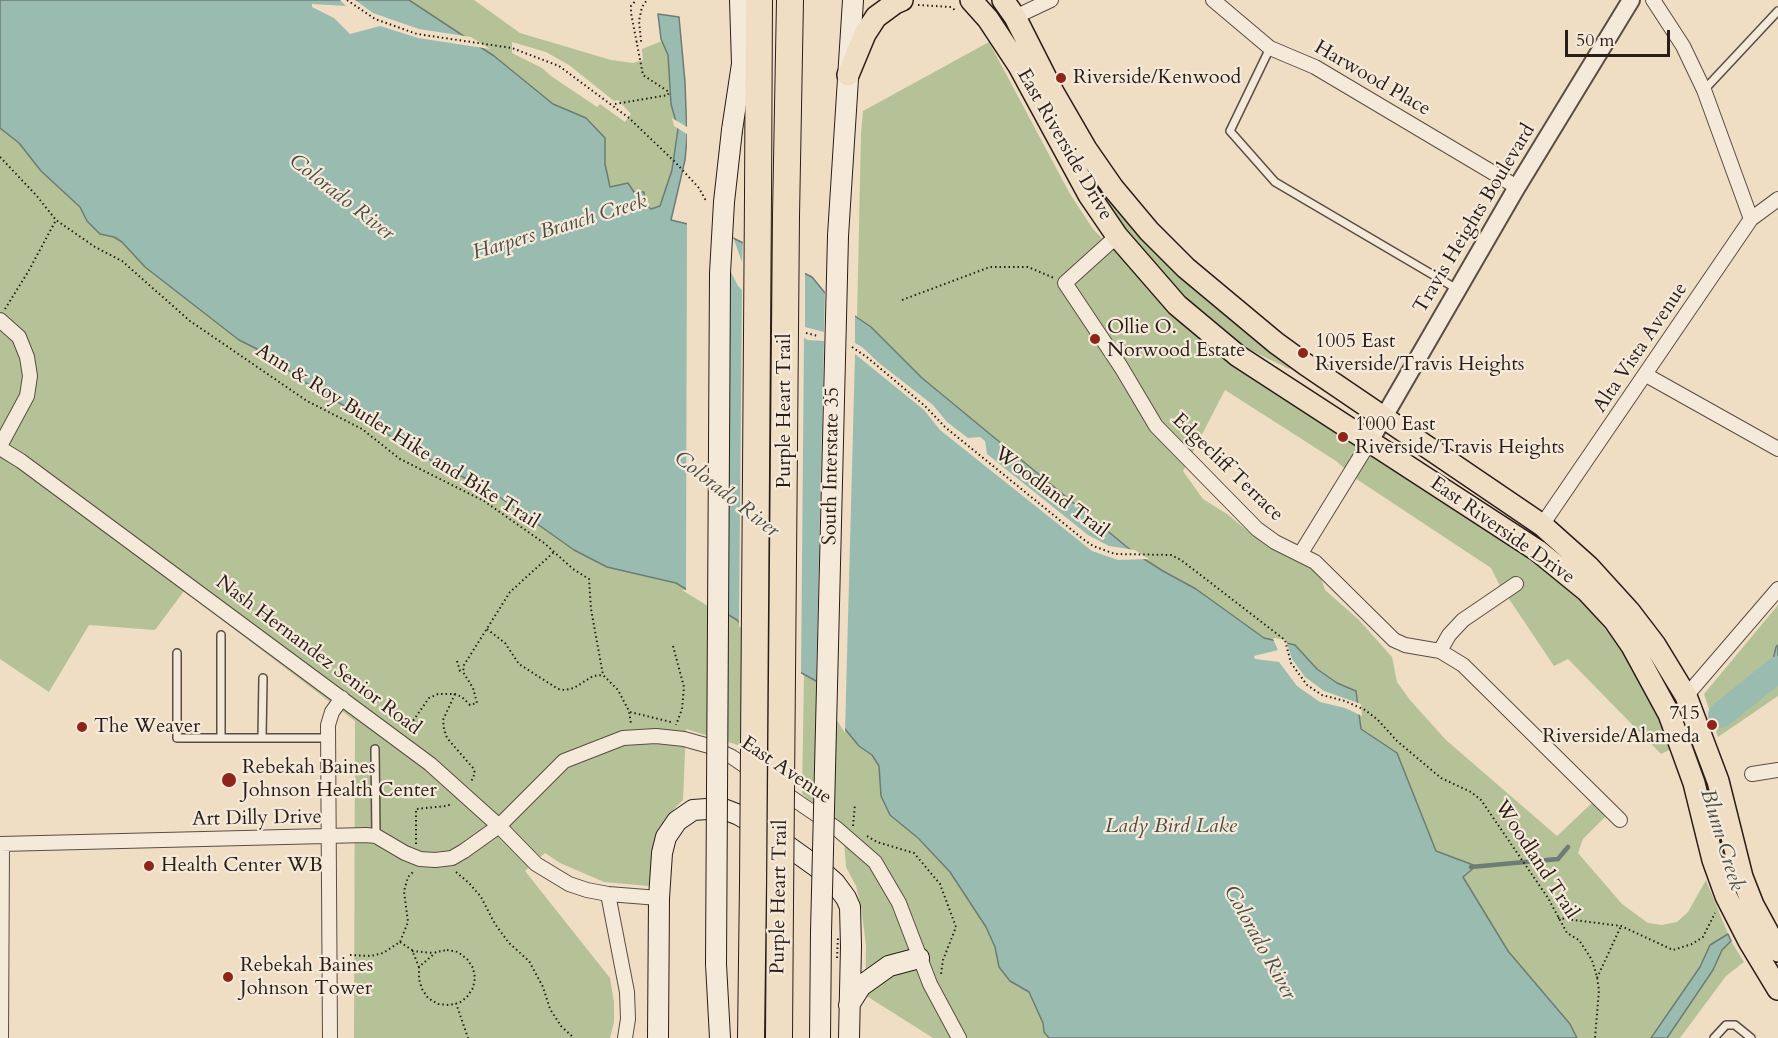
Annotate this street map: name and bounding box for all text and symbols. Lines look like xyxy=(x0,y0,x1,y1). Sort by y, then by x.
scale bar xyxy=(1568,18,1673,56)
text: 50 m xyxy=(1576,28,1615,53)
street label: Harwood Place xyxy=(1310,36,1434,122)
street label: East Riverside Drive xyxy=(1011,65,1117,225)
place label: Riverside/Kenwood xyxy=(1073,66,1241,90)
marker: Riverside/Kenwood xyxy=(1054,71,1068,85)
street label: Travis Heights Boulevard xyxy=(1409,120,1541,318)
water label: Colorado River xyxy=(283,149,399,247)
water label: Harpers Branch Creek xyxy=(470,189,650,267)
street label: Alta Vista Avenue xyxy=(1589,278,1693,418)
place label: Ollie O. Norwood Estate xyxy=(1107,316,1245,363)
place label: 1005 East Riverside/Travis Heights xyxy=(1315,330,1525,377)
marker: Ollie O. Norwood Estate xyxy=(1088,332,1102,346)
street label: Purple Heart Trail xyxy=(773,333,797,489)
street label: Ann & Roy Butler Hike and Bike Trail xyxy=(251,339,543,535)
marker: 1005 East Riverside/Travis Heights xyxy=(1296,346,1310,360)
street label: South Interstate 35 xyxy=(819,387,845,545)
street label: Edgecliff Terrace xyxy=(1166,409,1288,527)
place label: 1000 East Riverside/Travis Heights xyxy=(1355,413,1565,460)
marker: 1000 East Riverside/Travis Heights xyxy=(1336,430,1350,444)
street label: Woodland Trail xyxy=(989,442,1113,544)
water label: Colorado River xyxy=(668,446,784,544)
street label: East Riverside Drive xyxy=(1425,472,1579,590)
street label: Nash Hernandez Senior Road xyxy=(211,571,425,741)
place label: 715 Riverside/Alameda xyxy=(1542,702,1700,749)
place label: The Weaver xyxy=(94,715,200,739)
marker: 715 Riverside/Alameda xyxy=(1705,718,1719,732)
marker: The Weaver xyxy=(75,720,89,734)
street label: East Avenue xyxy=(736,732,836,810)
place label: Rebekah Baines Johnson Health Center xyxy=(242,756,437,803)
marker: Rebekah Baines Johnson Health Center xyxy=(220,771,238,789)
water label: Blunn Creek xyxy=(1694,786,1748,894)
street label: Woodland Trail xyxy=(1489,796,1583,924)
street label: Art Dilly Drive xyxy=(192,806,322,832)
water label: Lady Bird Lake xyxy=(1105,814,1237,840)
street label: Purple Heart Trail xyxy=(767,819,793,975)
place label: Health Center WB xyxy=(161,854,323,878)
marker: Health Center WB xyxy=(142,859,156,873)
water label: Colorado River xyxy=(1217,882,1301,1004)
place label: Rebekah Baines Johnson Tower xyxy=(240,954,373,1001)
marker: Rebekah Baines Johnson Tower xyxy=(221,970,235,984)

